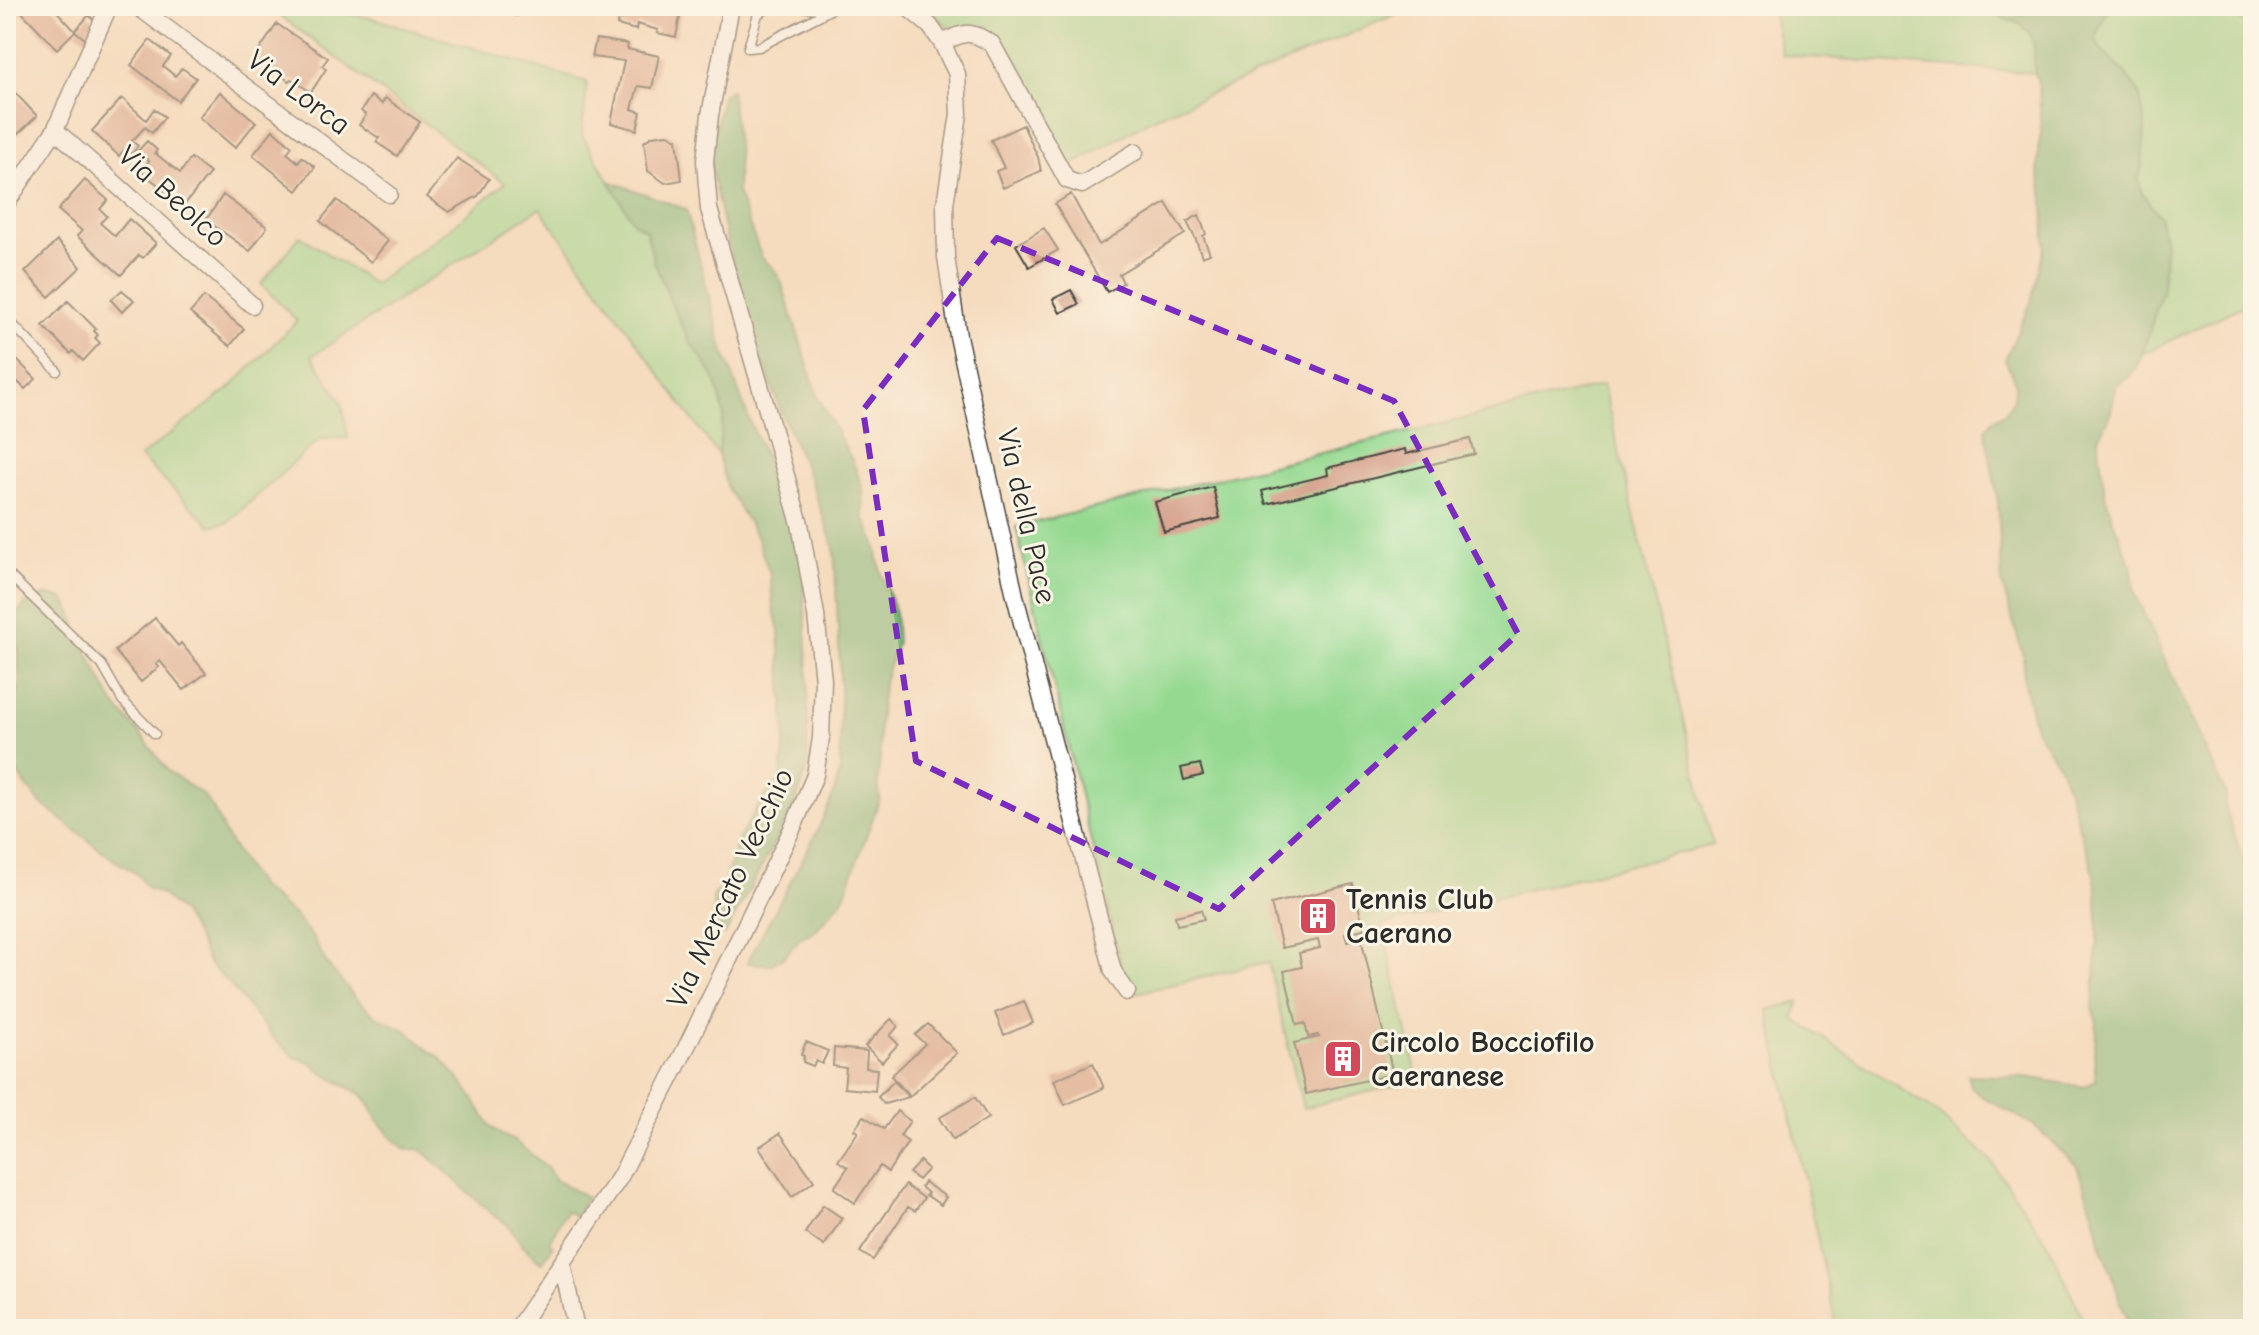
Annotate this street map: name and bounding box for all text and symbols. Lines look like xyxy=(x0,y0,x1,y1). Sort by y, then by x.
street label: Via Lorca xyxy=(240,42,357,142)
street label: Via Beolco xyxy=(111,138,234,254)
street label: Via della Pace xyxy=(989,425,1064,607)
street label: Via Mercato Vecchio xyxy=(660,763,801,1013)
place label: Tennis Club Caerano xyxy=(1346,882,1494,951)
building icon: Tennis Club Caerano xyxy=(1297,895,1339,937)
place label: Circolo Bocciofilo Caeranese xyxy=(1371,1025,1595,1094)
building icon: Circolo Bocciofilo Caeranese xyxy=(1322,1038,1364,1080)

